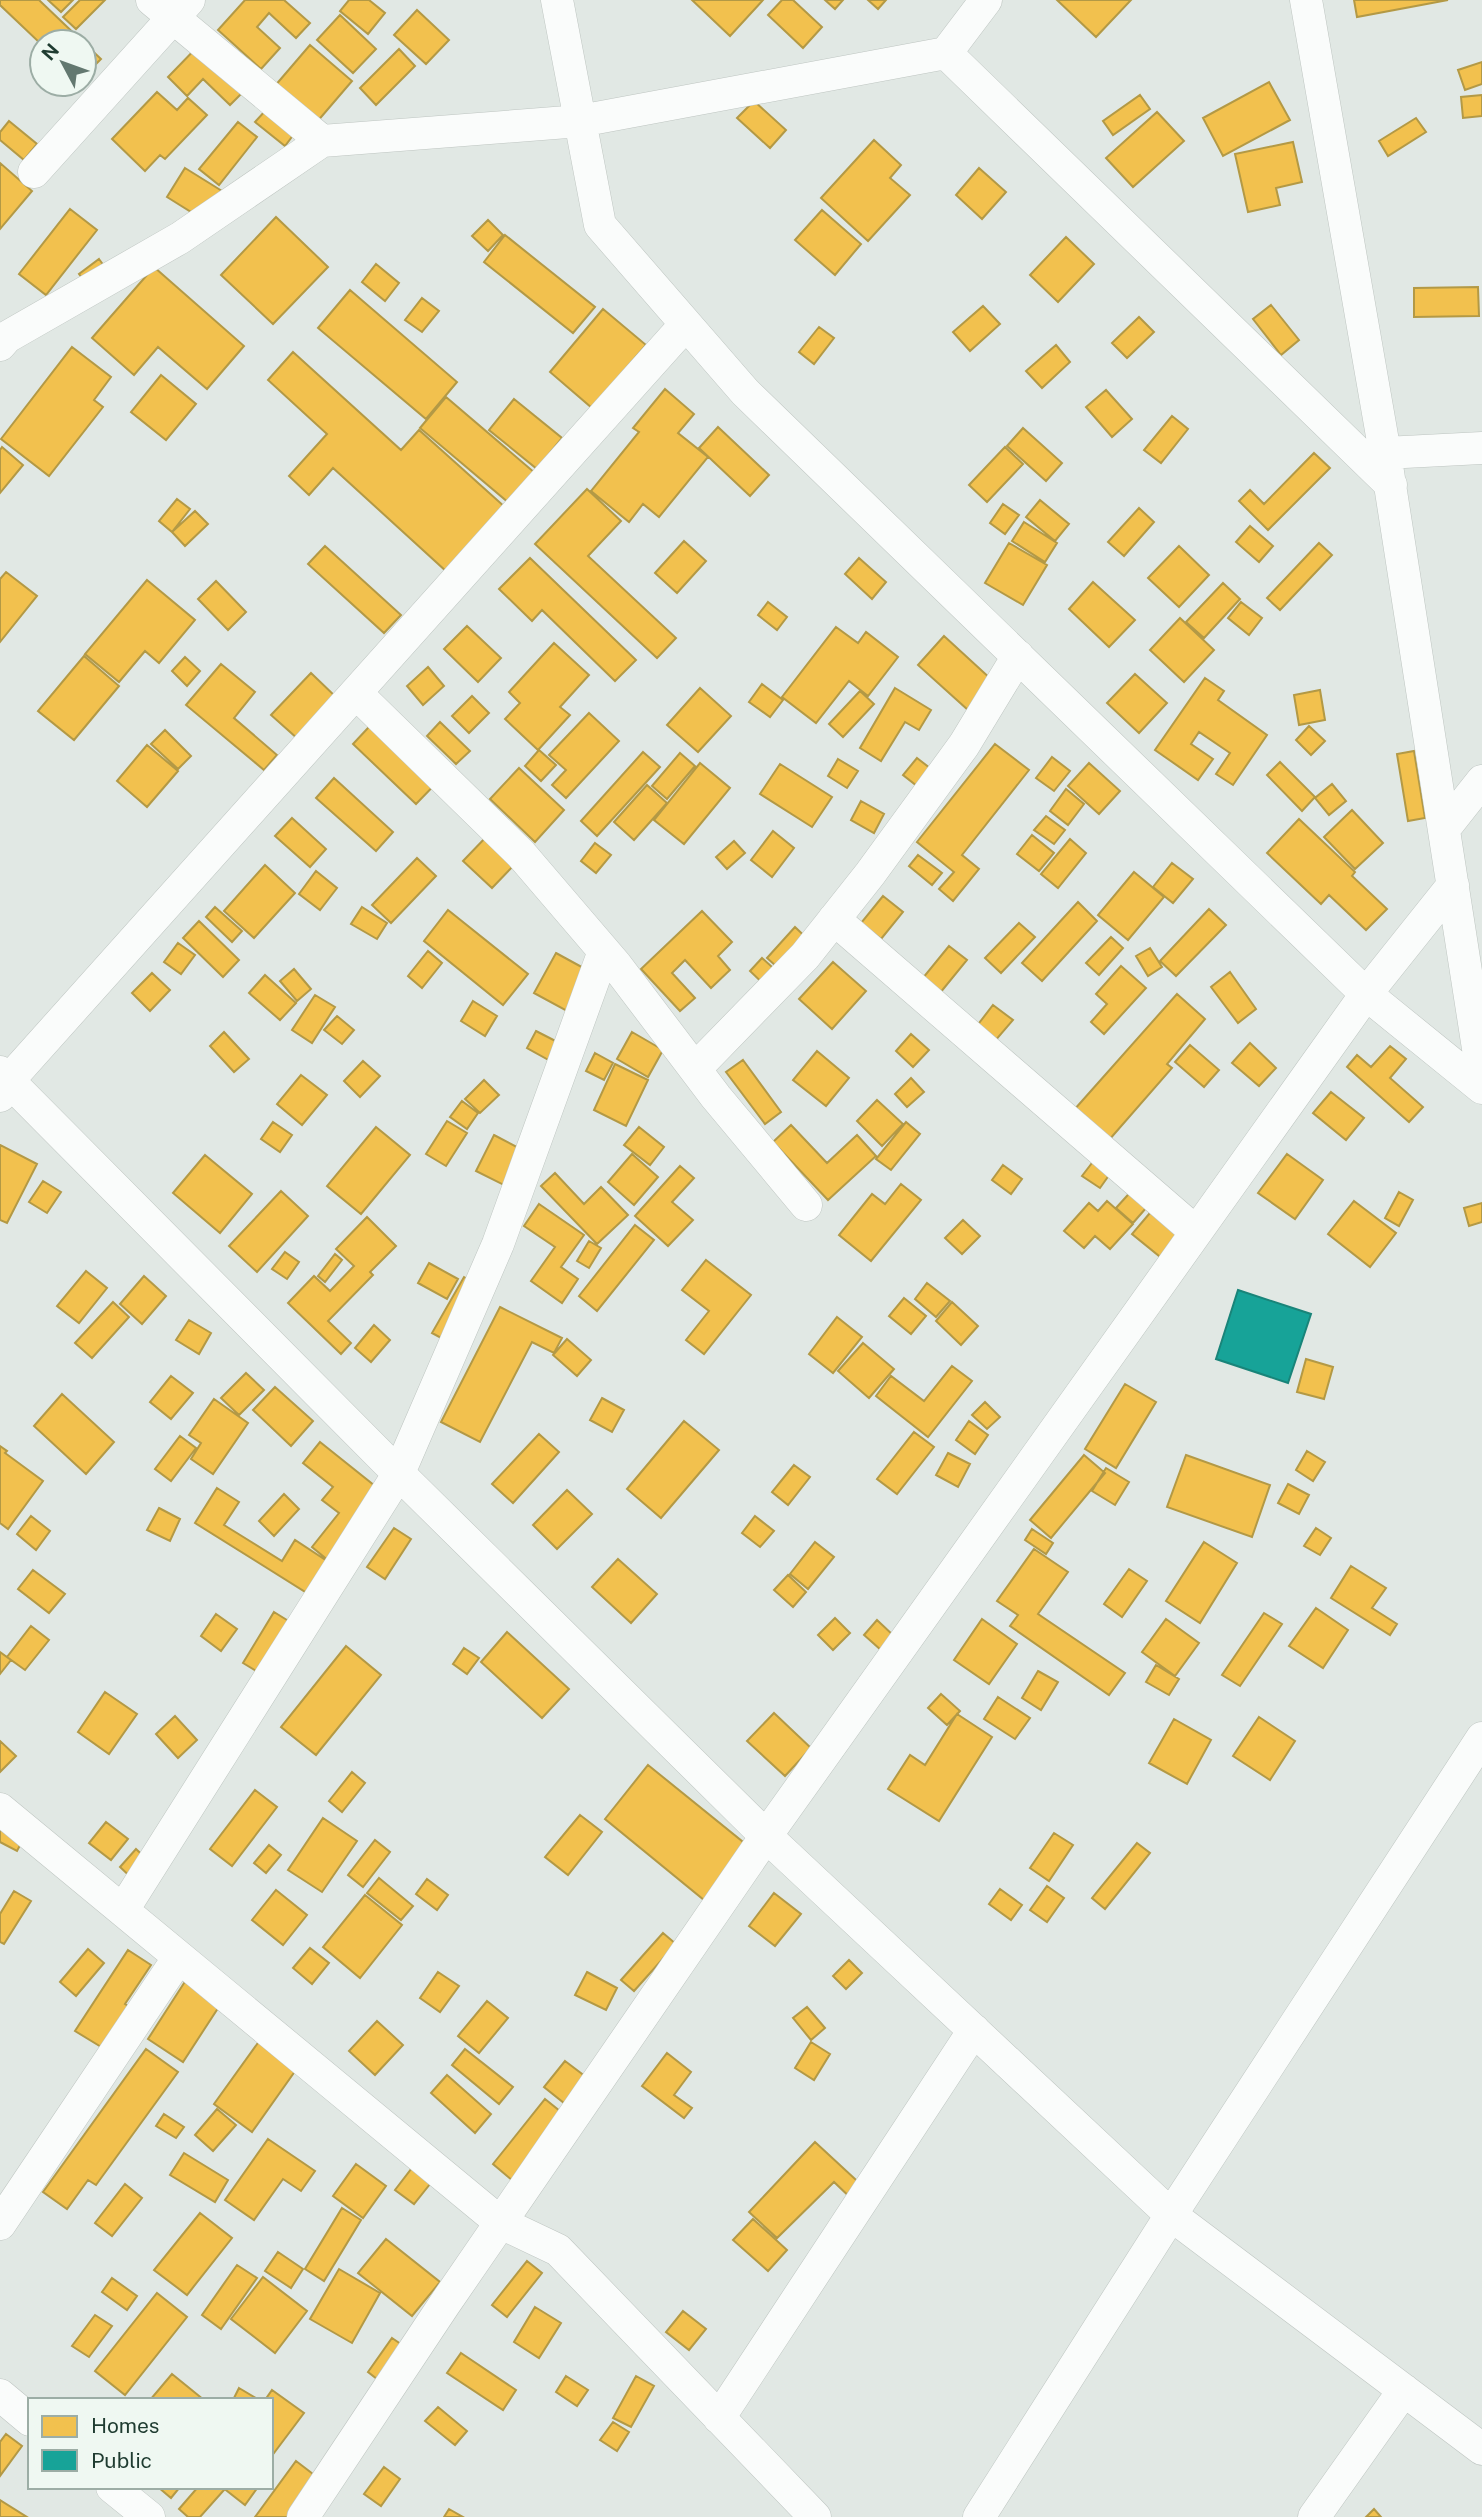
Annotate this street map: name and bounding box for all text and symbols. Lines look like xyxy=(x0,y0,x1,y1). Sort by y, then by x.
north arrow xyxy=(28,28,98,98)
text: N xyxy=(37,39,63,65)
legend xyxy=(28,2398,273,2489)
text: Homes xyxy=(91,2413,159,2438)
text: Public xyxy=(91,2448,152,2473)

